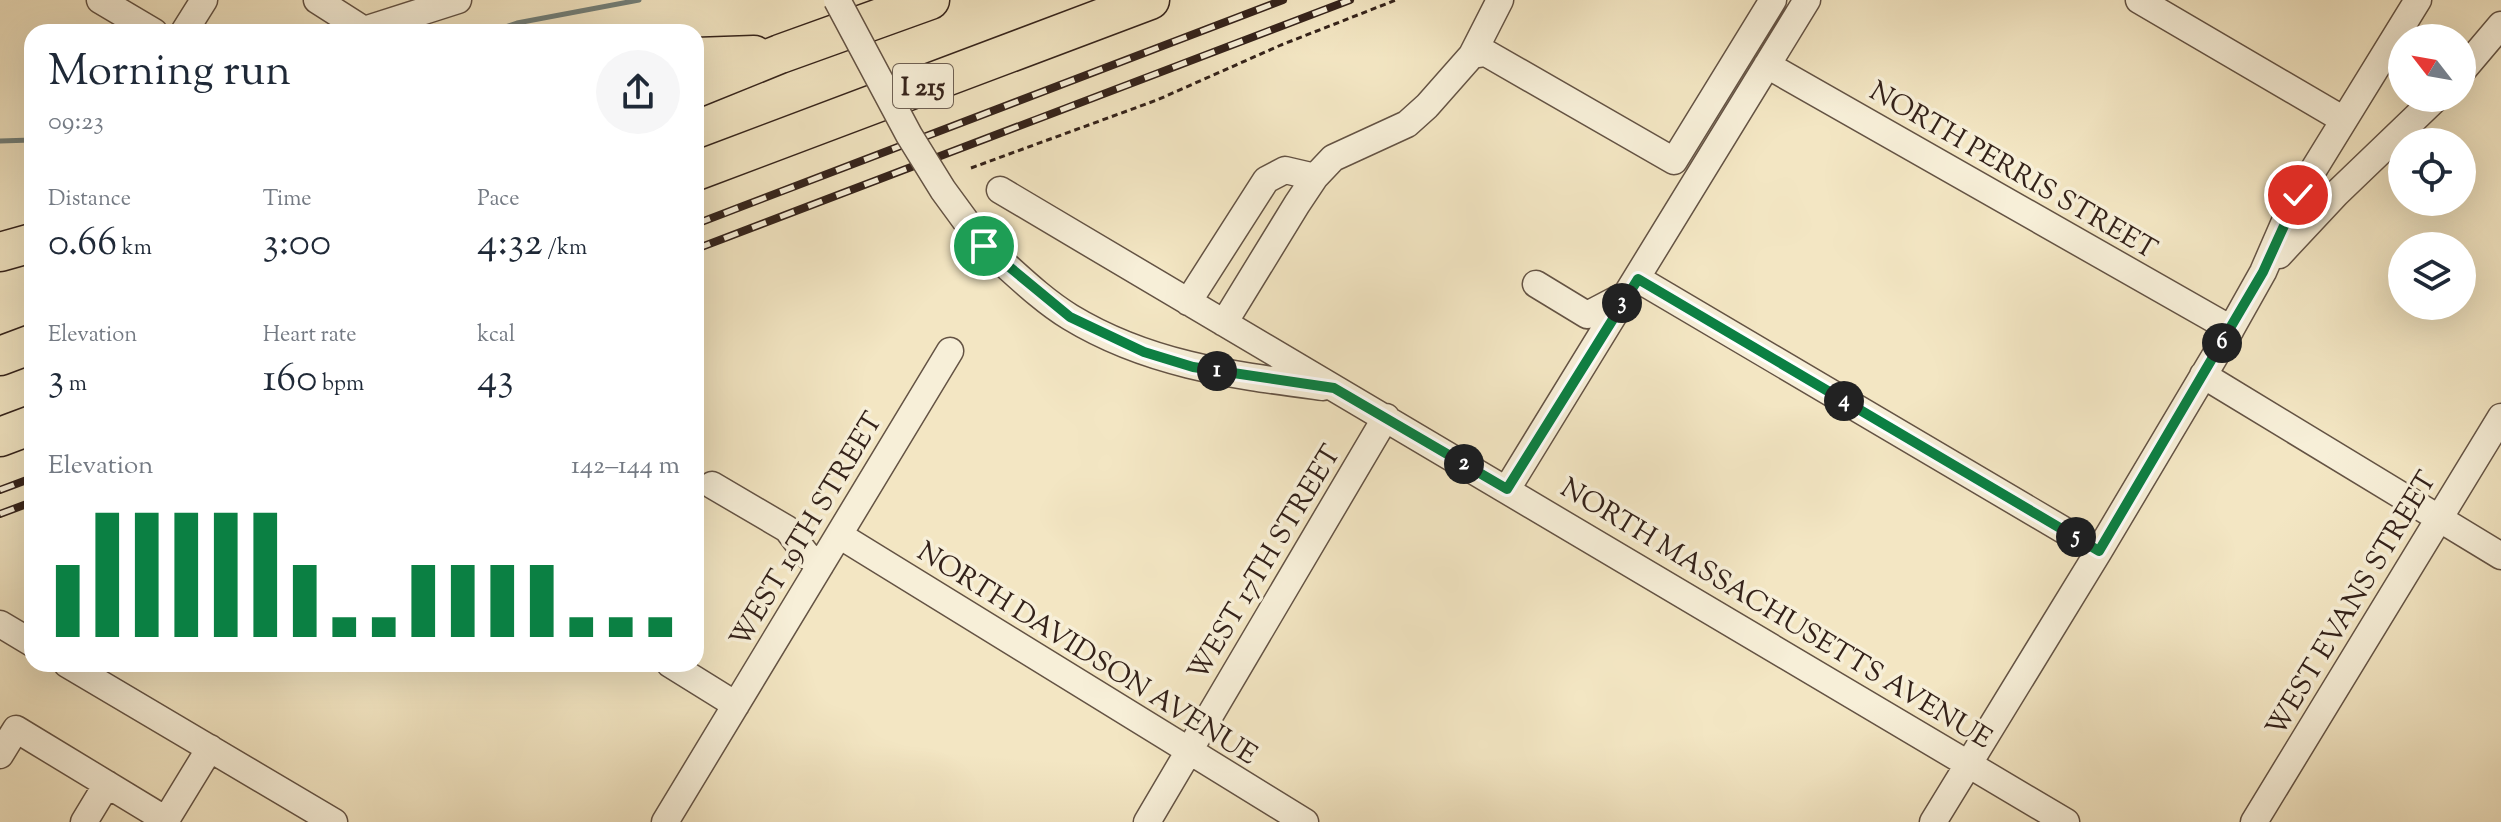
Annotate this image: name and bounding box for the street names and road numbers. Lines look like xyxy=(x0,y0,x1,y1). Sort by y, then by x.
road number: I 215 xyxy=(893,64,953,108)
street label: NORTH PERRIS STREET xyxy=(1861,73,2164,271)
street label: WEST 19TH STREET xyxy=(721,405,894,656)
street label: WEST 17TH STREET xyxy=(1179,438,1352,689)
street label: WEST EVANS STREET xyxy=(2257,464,2448,745)
street label: NORTH MASSACHUSETTS AVENUE xyxy=(1552,469,1999,760)
street label: NORTH DAVIDSON AVENUE xyxy=(909,533,1264,776)

